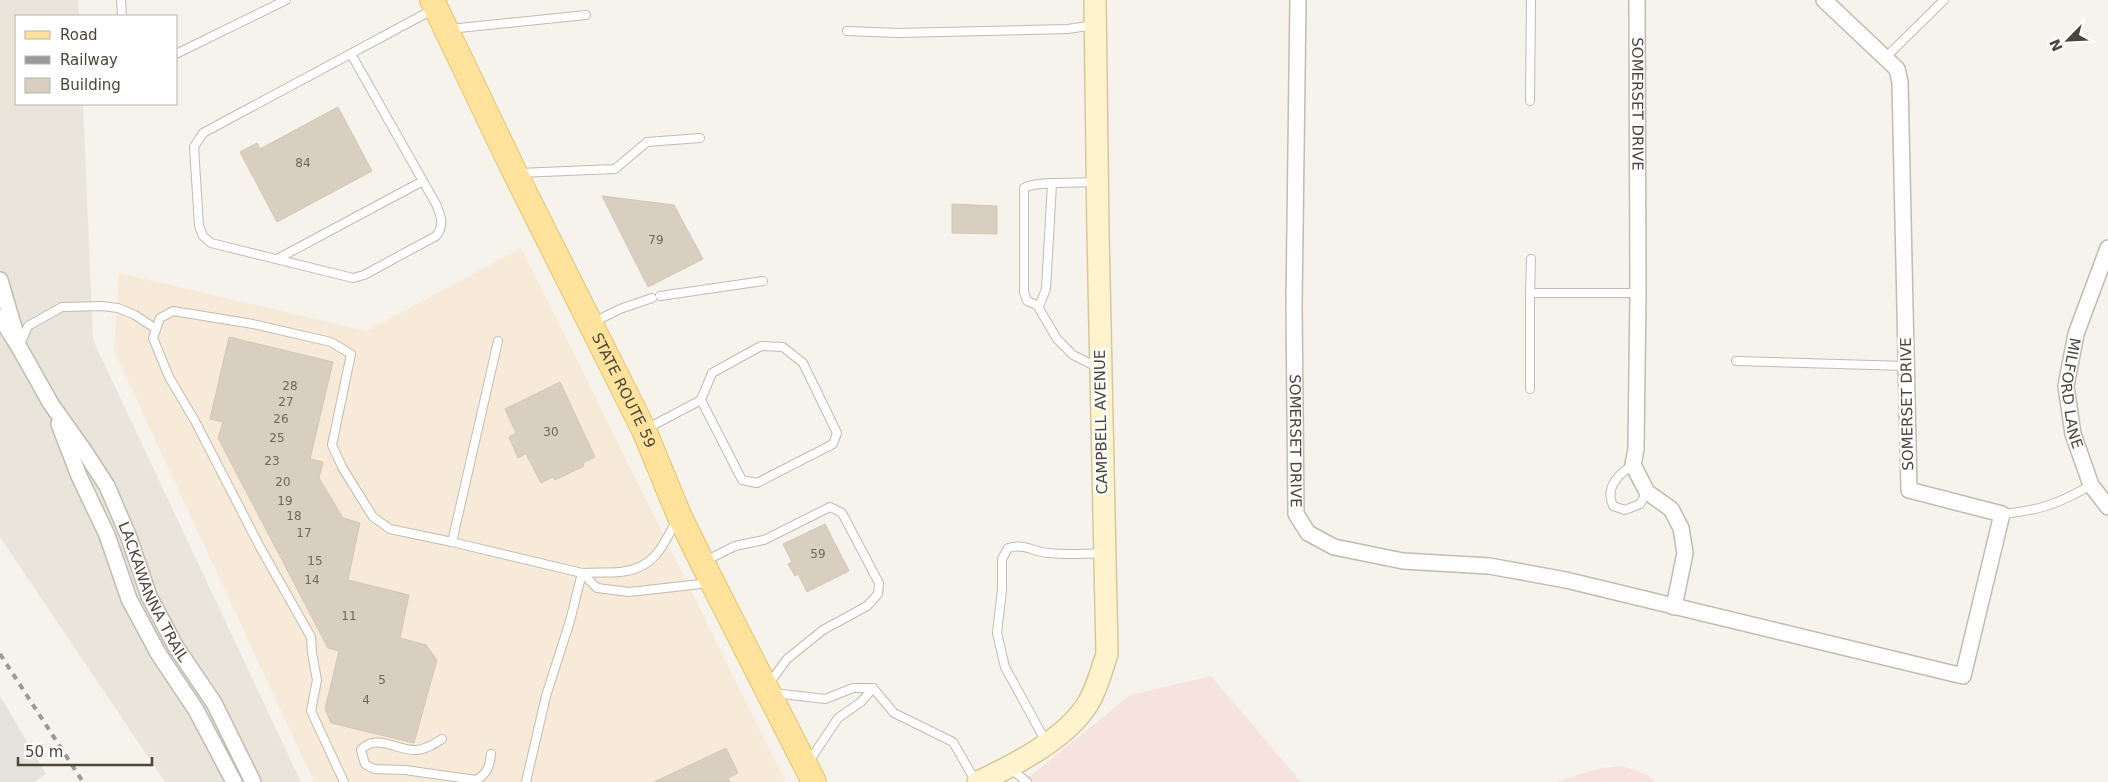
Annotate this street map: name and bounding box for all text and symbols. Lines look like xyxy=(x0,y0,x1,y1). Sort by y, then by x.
legend xyxy=(15,15,178,105)
north arrow xyxy=(2043,15,2093,65)
text: Road xyxy=(60,26,98,44)
street label: SOMERSET DRIVE xyxy=(1628,37,1647,171)
text: N xyxy=(2046,37,2066,54)
text: Railway xyxy=(60,51,118,69)
text: Building xyxy=(60,76,121,94)
house number: 84 xyxy=(295,156,311,170)
house number: 79 xyxy=(648,233,664,247)
street label: STATE ROUTE 59 xyxy=(588,330,659,451)
street label: MILFORD LANE xyxy=(2057,336,2087,451)
street label: SOMERSET DRIVE xyxy=(1897,337,1917,471)
street label: CAMPBELL AVENUE xyxy=(1091,350,1111,494)
street label: SOMERSET DRIVE xyxy=(1286,374,1305,508)
house number: 28 xyxy=(282,379,298,393)
house number: 27 xyxy=(278,395,294,409)
house number: 26 xyxy=(273,412,289,426)
house number: 30 xyxy=(543,425,559,439)
house number: 25 xyxy=(269,431,285,445)
house number: 23 xyxy=(264,454,280,468)
house number: 20 xyxy=(275,475,291,489)
house number: 19 xyxy=(277,494,293,508)
house number: 18 xyxy=(286,509,302,523)
street label: LACKAWANNA TRAIL xyxy=(114,519,193,666)
house number: 17 xyxy=(296,526,312,540)
house number: 59 xyxy=(810,547,826,561)
house number: 15 xyxy=(307,554,323,568)
house number: 14 xyxy=(304,573,320,587)
house number: 11 xyxy=(341,609,357,623)
house number: 5 xyxy=(378,673,386,687)
house number: 4 xyxy=(362,693,370,707)
scale bar xyxy=(18,734,151,766)
text: 50 m xyxy=(25,743,63,761)

